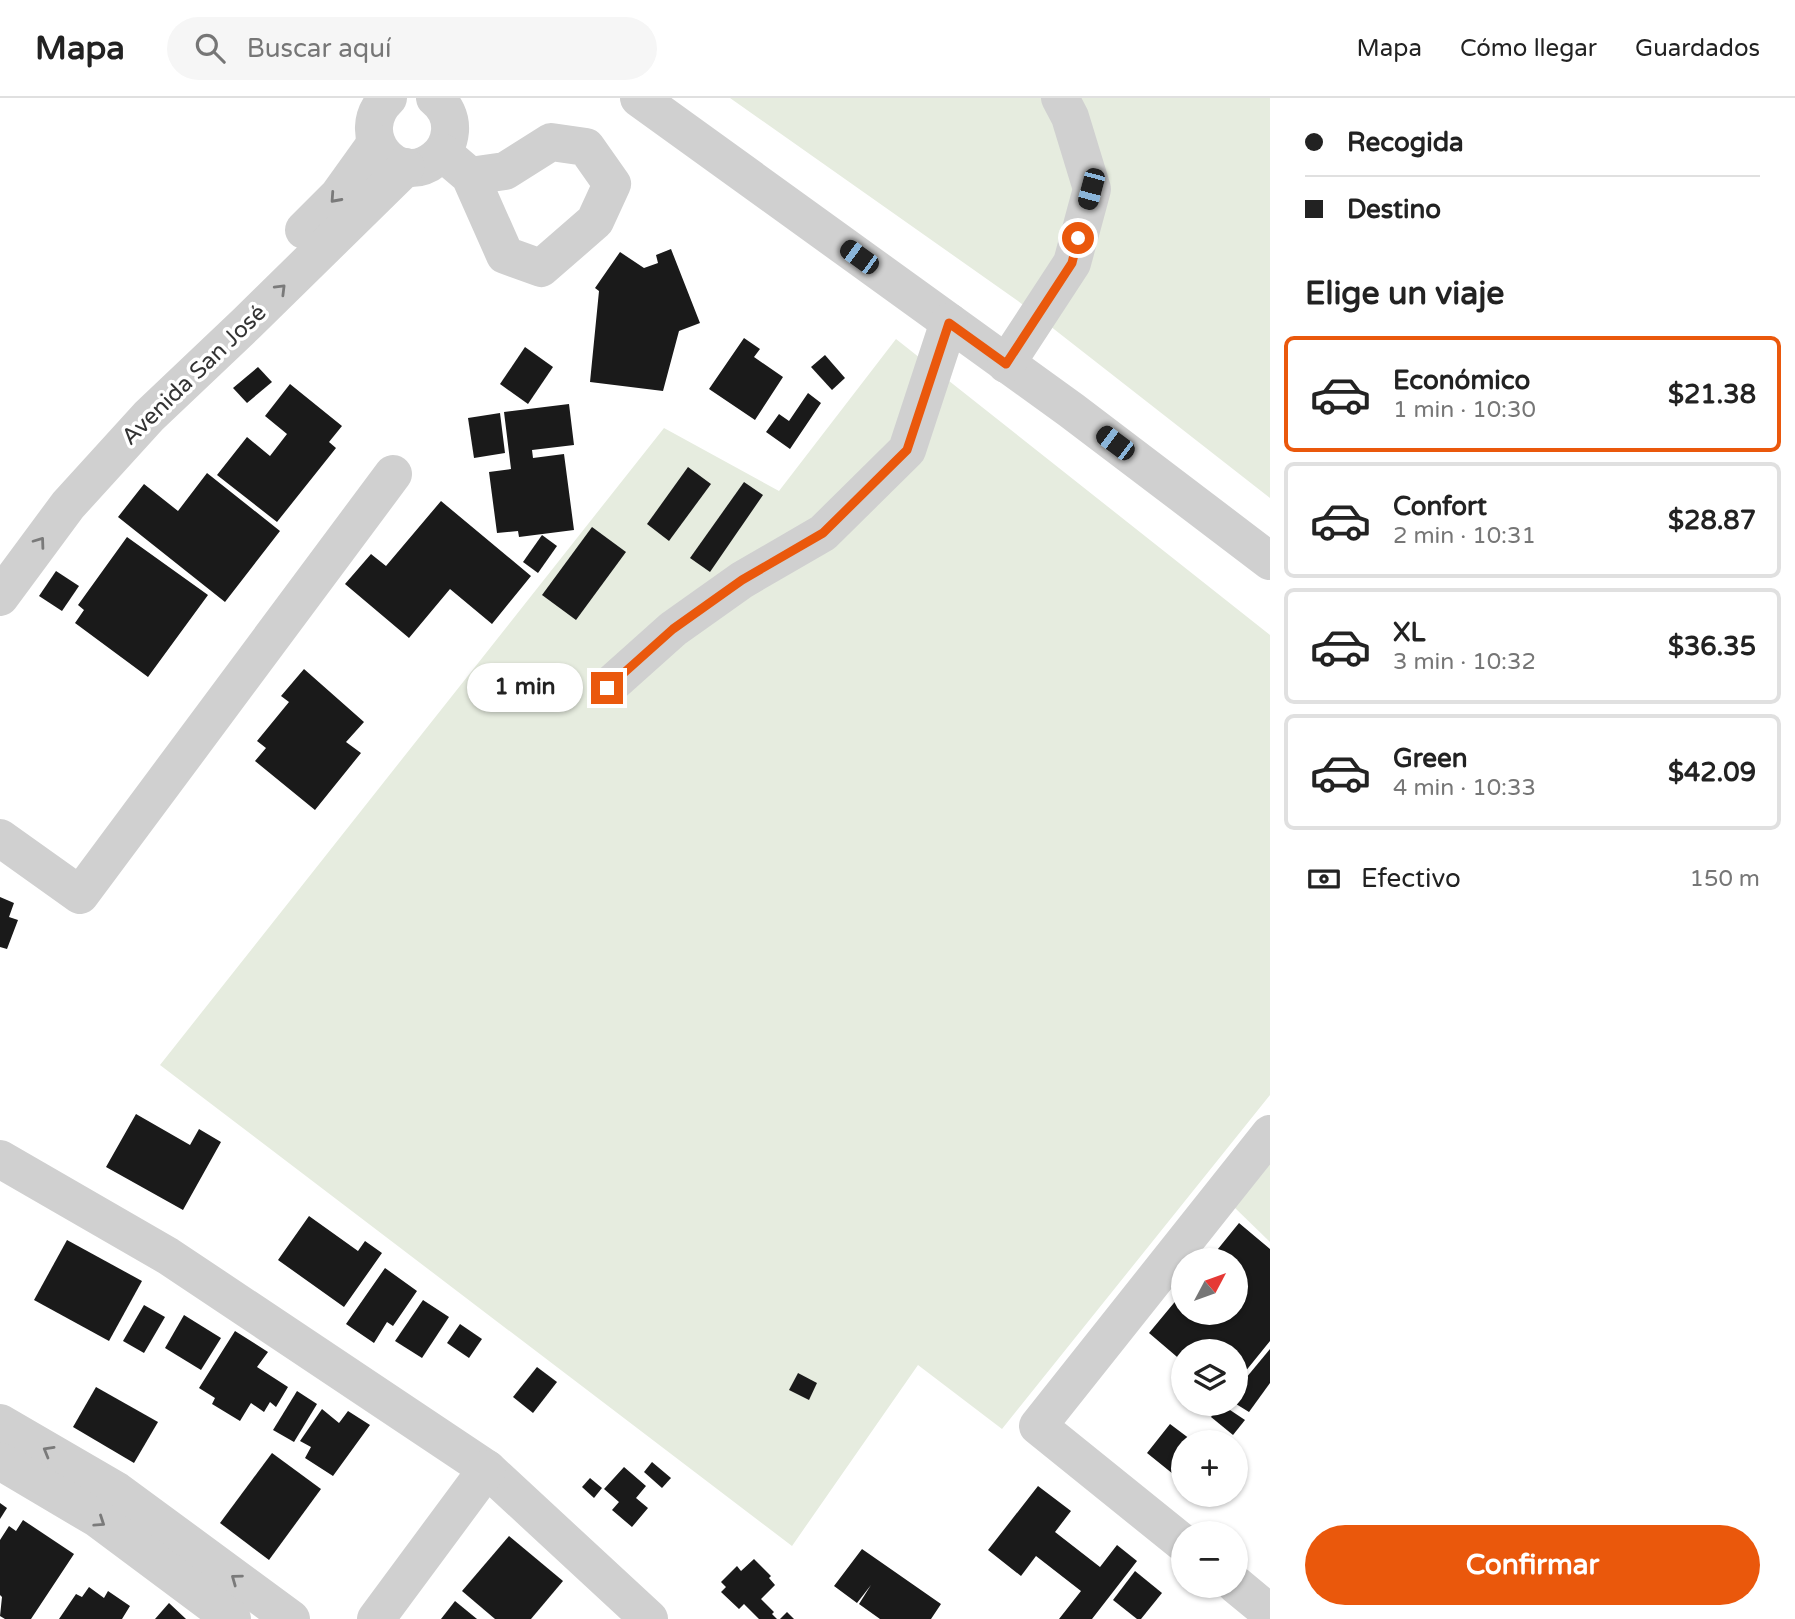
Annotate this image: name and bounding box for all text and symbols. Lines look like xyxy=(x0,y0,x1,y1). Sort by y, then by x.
search box xyxy=(167,17,657,80)
text: Mapa xyxy=(35,29,125,68)
icon: search xyxy=(191,29,229,67)
text: Buscar aquí xyxy=(247,33,391,64)
text: Mapa xyxy=(1357,34,1422,63)
text: Cómo llegar xyxy=(1460,34,1597,63)
text: Guardados xyxy=(1635,34,1760,63)
text: Recogida xyxy=(1347,127,1464,158)
car xyxy=(1076,166,1107,212)
one-way arrow xyxy=(331,189,343,202)
text: Destino xyxy=(1347,194,1441,225)
route start xyxy=(1062,222,1094,254)
car xyxy=(836,236,883,278)
text: Elige un viaje xyxy=(1305,275,1504,313)
one-way arrow xyxy=(273,285,286,298)
street label: Avenida San José xyxy=(116,299,272,451)
icon: car xyxy=(1309,363,1372,426)
text: Económico xyxy=(1393,365,1530,396)
text: $21.38 xyxy=(1668,379,1756,410)
text: 1 min · 10:30 xyxy=(1393,396,1536,424)
car xyxy=(1092,422,1139,464)
icon: car xyxy=(1309,489,1372,552)
text: Confort xyxy=(1393,491,1487,522)
text: $28.87 xyxy=(1668,505,1756,536)
text: 2 min · 10:31 xyxy=(1393,522,1536,550)
one-way arrow xyxy=(32,537,44,550)
icon: car xyxy=(1309,615,1372,678)
text: XL xyxy=(1393,617,1425,648)
text: $36.35 xyxy=(1668,631,1756,662)
text: 3 min · 10:32 xyxy=(1393,648,1536,676)
callout: 1 min xyxy=(467,664,582,712)
route end xyxy=(591,672,623,704)
text: 1 min xyxy=(494,673,556,701)
icon: car xyxy=(1309,741,1372,804)
text: Green xyxy=(1393,743,1468,774)
text: $42.09 xyxy=(1668,757,1756,788)
text: 4 min · 10:33 xyxy=(1393,774,1536,802)
icon: cash xyxy=(1305,860,1343,898)
text: Efectivo xyxy=(1361,863,1461,894)
text: 150 m xyxy=(1690,865,1760,893)
north arrow xyxy=(1171,1248,1248,1325)
map controls xyxy=(1171,1248,1248,1598)
button: layers xyxy=(1171,1339,1248,1416)
button: + xyxy=(1171,1430,1248,1507)
one-way arrow xyxy=(43,1446,56,1459)
one-way arrow xyxy=(92,1514,105,1526)
button: − xyxy=(1171,1521,1248,1598)
button: Confirmar xyxy=(1305,1525,1760,1605)
one-way arrow xyxy=(231,1574,244,1587)

